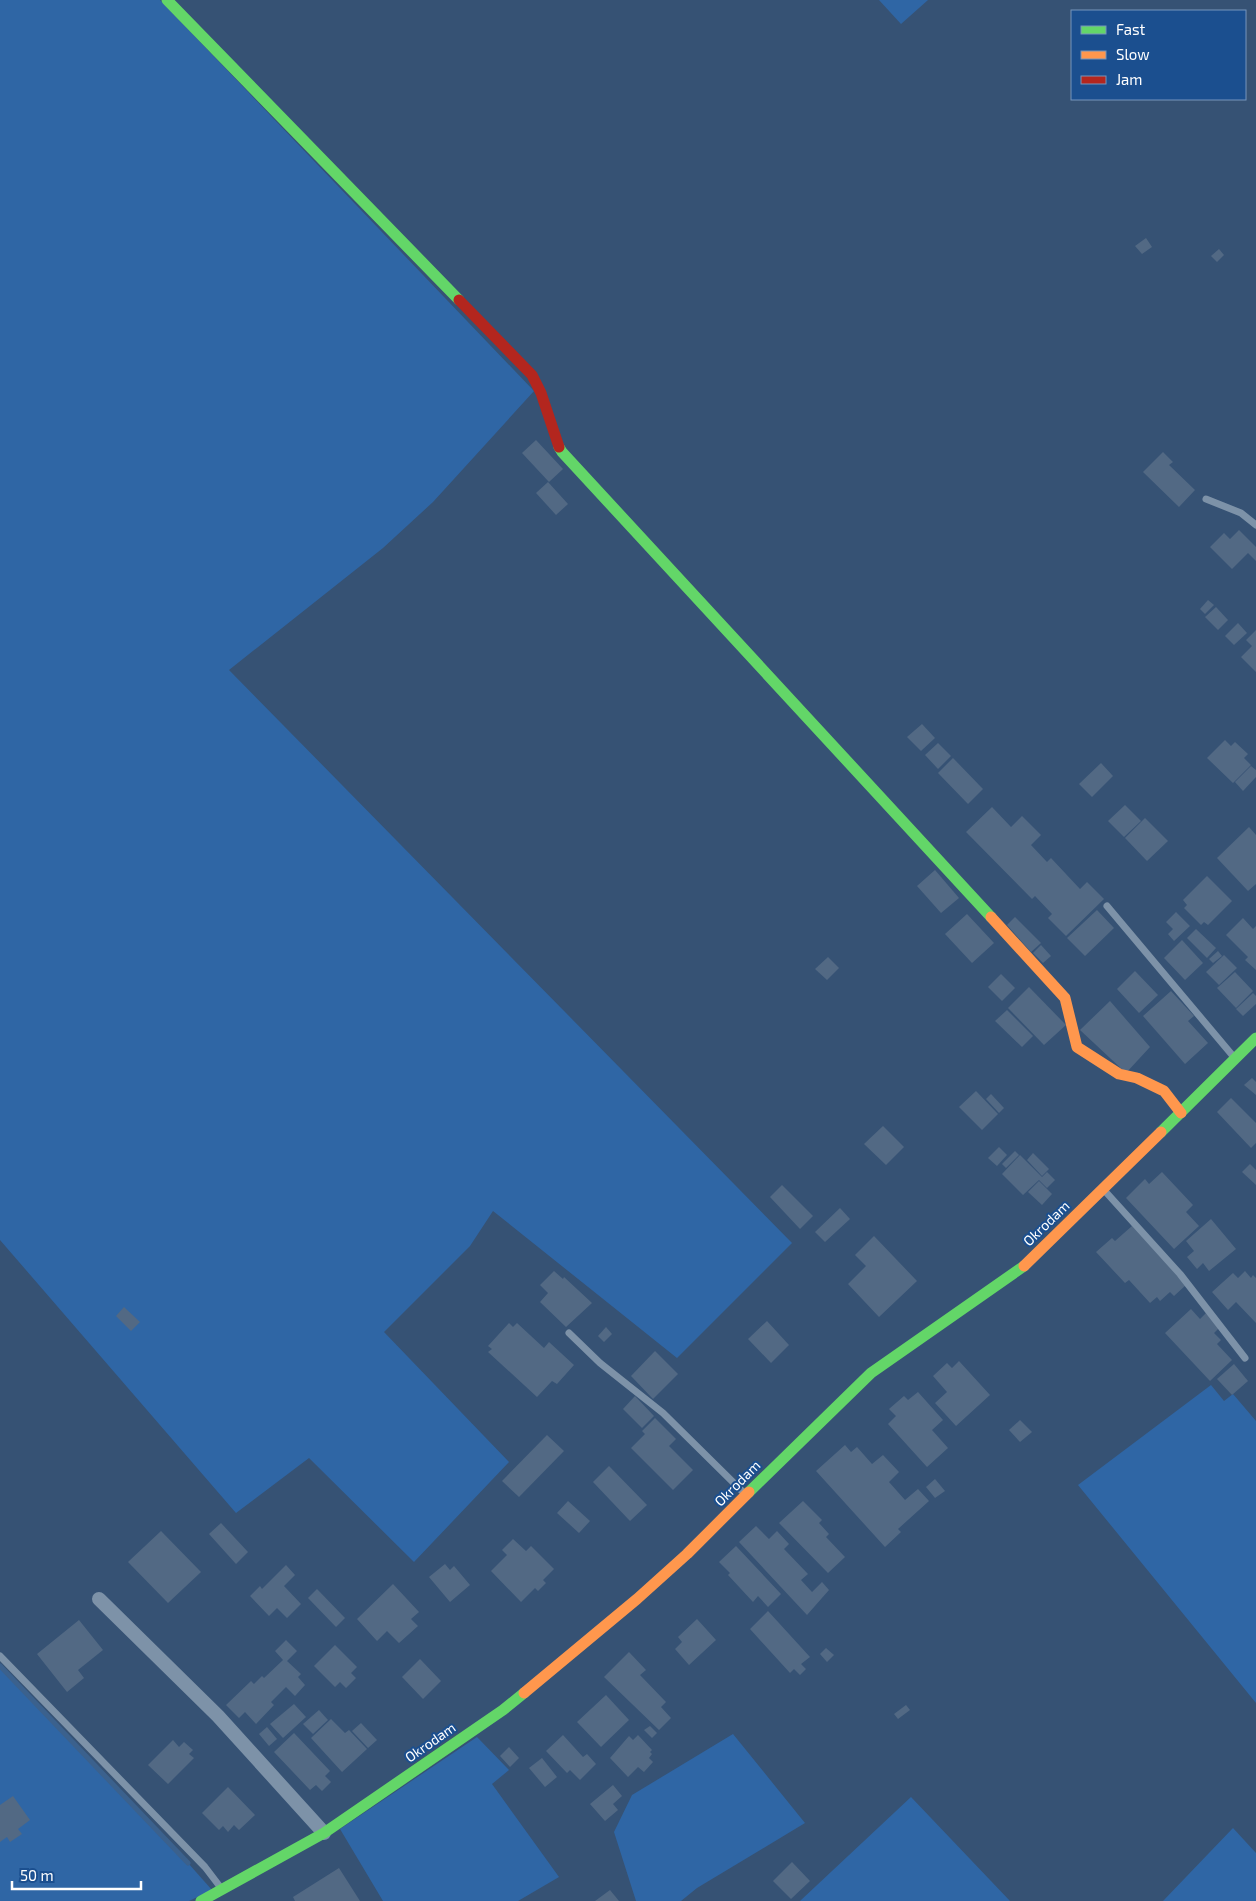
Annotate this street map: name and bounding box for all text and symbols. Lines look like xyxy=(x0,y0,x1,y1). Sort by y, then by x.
legend xyxy=(1071,10,1246,100)
text: Fast xyxy=(1116,20,1146,38)
text: Slow xyxy=(1116,45,1150,63)
text: Jam xyxy=(1116,70,1142,88)
street label: Okrodam xyxy=(1019,1197,1073,1249)
street label: Okrodam xyxy=(711,1457,763,1509)
street label: Okrodam xyxy=(401,1718,459,1766)
scale bar xyxy=(12,1858,141,1890)
text: 50 m xyxy=(20,1866,54,1884)

